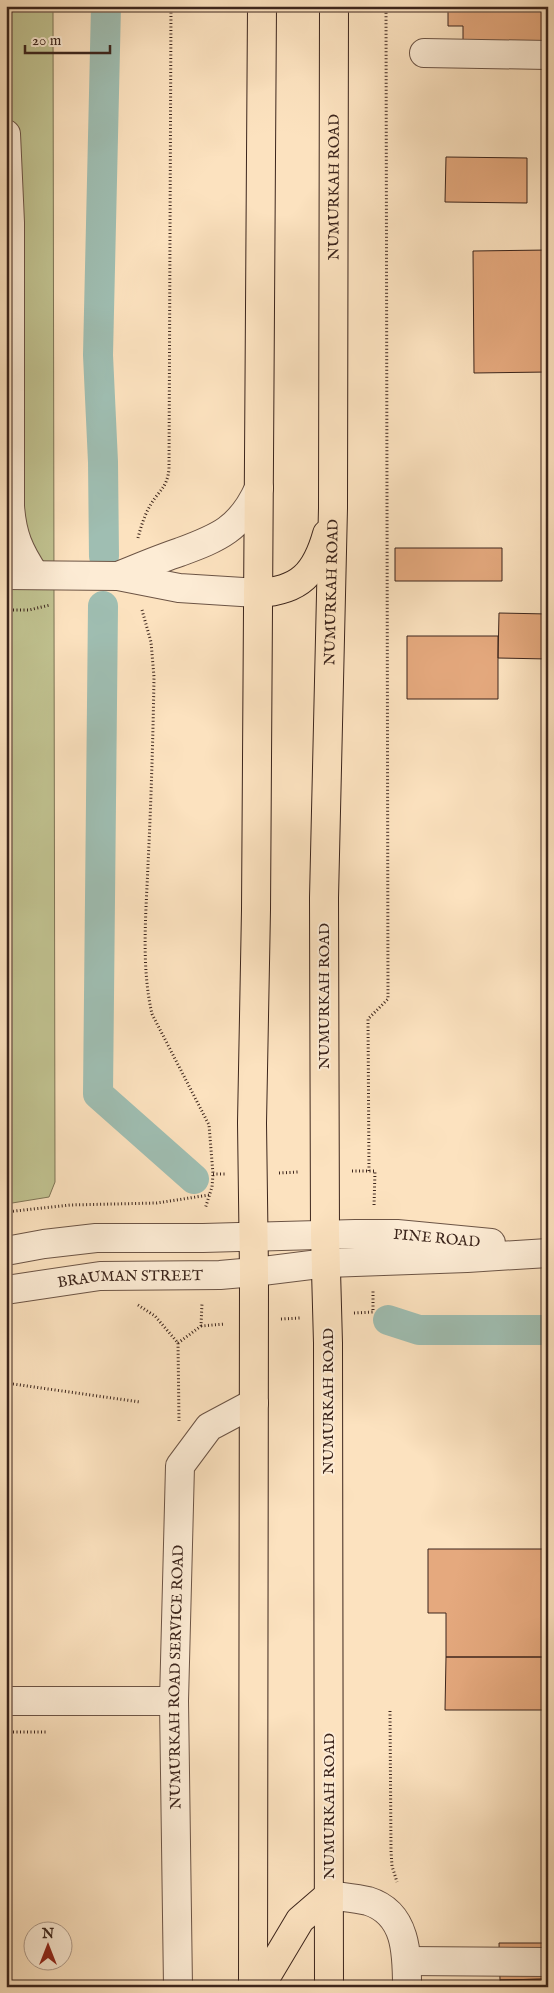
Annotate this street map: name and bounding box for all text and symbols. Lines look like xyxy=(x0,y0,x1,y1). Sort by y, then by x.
scale bar xyxy=(25,22,110,54)
text: 20 m xyxy=(32,31,62,50)
street label: NUMURKAH ROAD xyxy=(324,114,343,260)
street label: NUMURKAH ROAD xyxy=(320,519,342,666)
street label: NUMURKAH ROAD xyxy=(315,923,334,1069)
street label: PINE ROAD xyxy=(392,1224,481,1251)
street label: BRAUMAN STREET xyxy=(56,1266,203,1292)
street label: NUMURKAH ROAD xyxy=(319,1328,338,1474)
street label: NUMURKAH ROAD SERVICE ROAD xyxy=(164,1545,187,1809)
street label: NUMURKAH ROAD xyxy=(320,1733,339,1879)
north arrow xyxy=(22,1920,72,1970)
text: N xyxy=(41,1925,54,1943)

